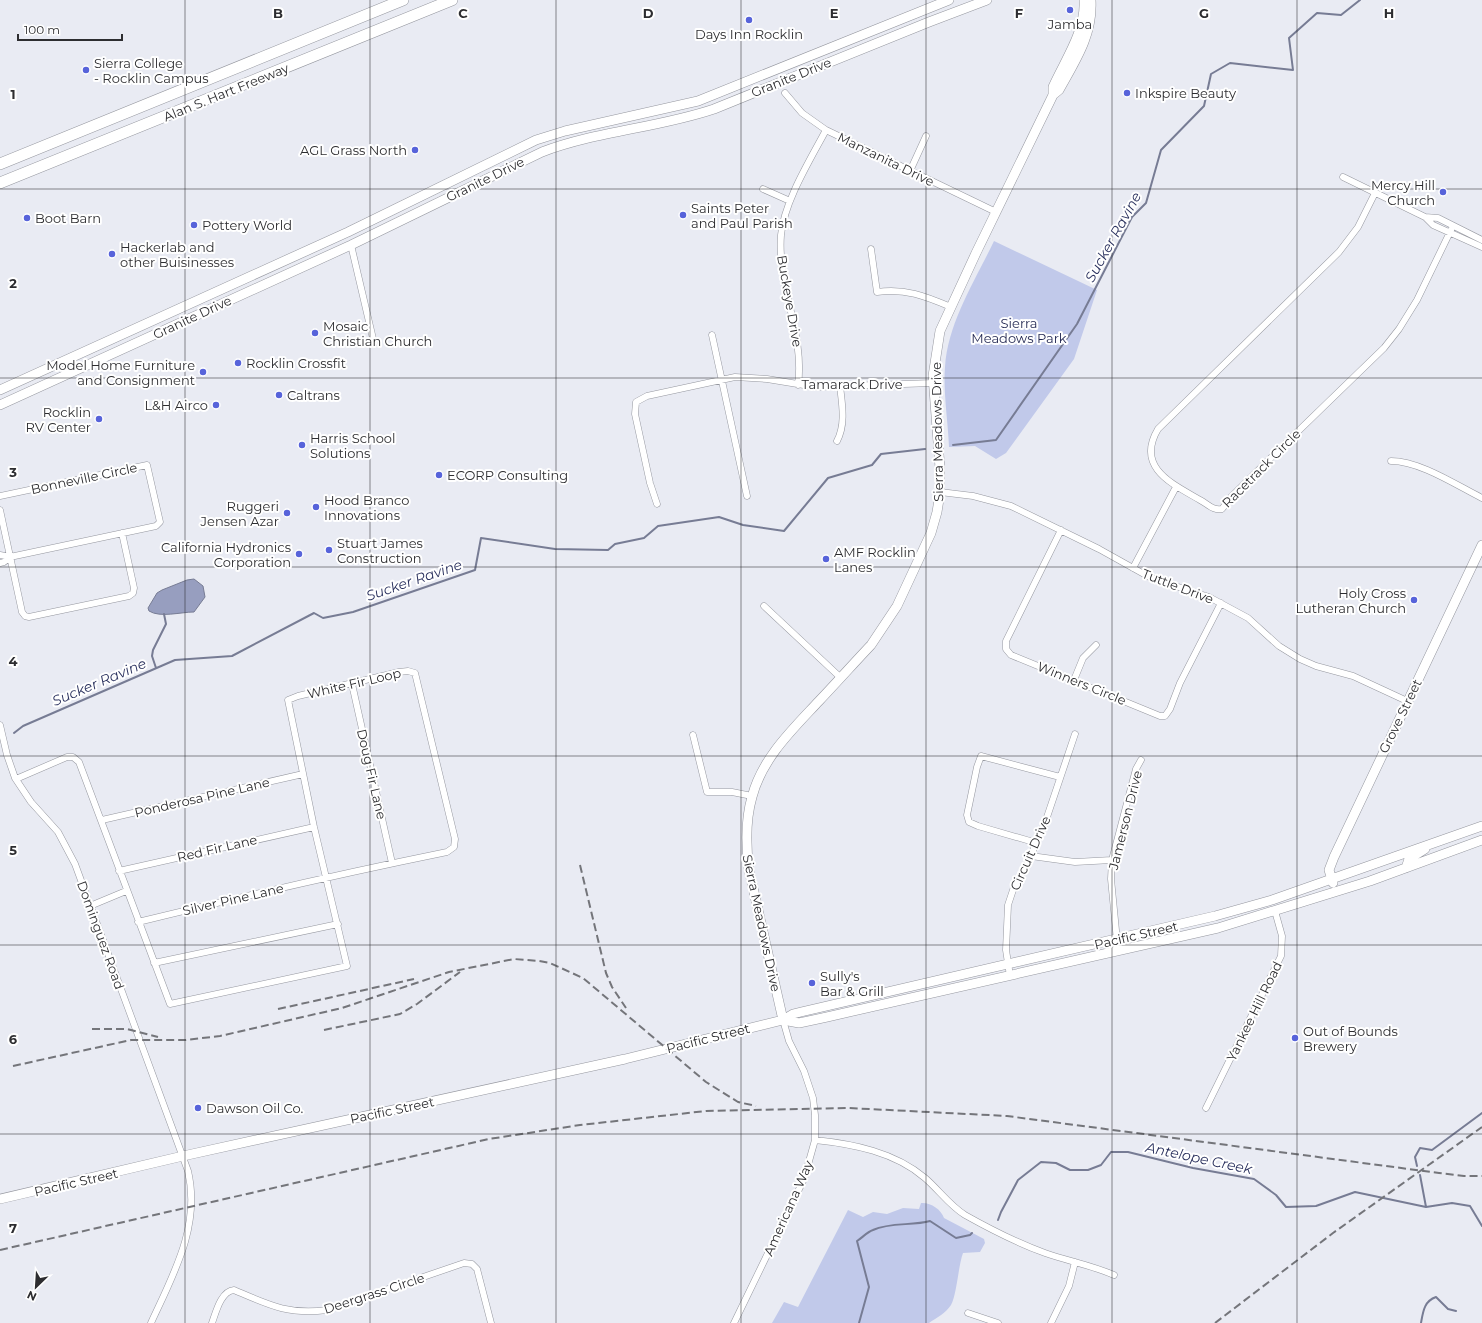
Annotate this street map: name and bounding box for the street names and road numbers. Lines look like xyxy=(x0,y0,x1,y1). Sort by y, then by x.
street label: Granite Drive xyxy=(749,54,833,100)
street label: Alan S. Hart Freeway xyxy=(161,59,292,124)
street label: Manzanita Drive xyxy=(835,129,937,189)
street label: Granite Drive xyxy=(443,153,527,205)
street label: Buckeye Drive xyxy=(774,254,806,348)
street label: Granite Drive xyxy=(150,292,234,342)
street label: Sierra Meadows Drive xyxy=(928,362,946,502)
street label: Tamarack Drive xyxy=(801,376,903,392)
street label: Racetrack Circle xyxy=(1218,425,1304,511)
street label: Bonneville Circle xyxy=(29,459,139,497)
street label: Tuttle Drive xyxy=(1140,565,1216,607)
street label: Winners Circle xyxy=(1035,658,1129,708)
street label: White Fir Loop xyxy=(306,664,403,702)
street label: Grove Street xyxy=(1375,676,1425,756)
street label: Doug Fir Lane xyxy=(354,727,390,821)
street label: Jamerson Drive xyxy=(1105,769,1145,872)
street label: Ponderosa Pine Lane xyxy=(133,774,271,820)
street label: Circuit Drive xyxy=(1006,813,1054,893)
street label: Red Fir Lane xyxy=(175,831,259,865)
street label: Sierra Meadows Drive xyxy=(740,853,784,993)
street label: Dominguez Road xyxy=(74,878,128,992)
street label: Silver Pine Lane xyxy=(181,880,285,918)
street label: Pacific Street xyxy=(1093,918,1179,952)
street label: Yankee Hill Road xyxy=(1223,959,1285,1063)
street label: Pacific Street xyxy=(665,1020,751,1056)
street label: Pacific Street xyxy=(349,1093,435,1127)
street label: Americana Way xyxy=(760,1157,817,1258)
street label: Pacific Street xyxy=(33,1165,119,1199)
street label: Deergrass Circle xyxy=(322,1269,427,1317)

